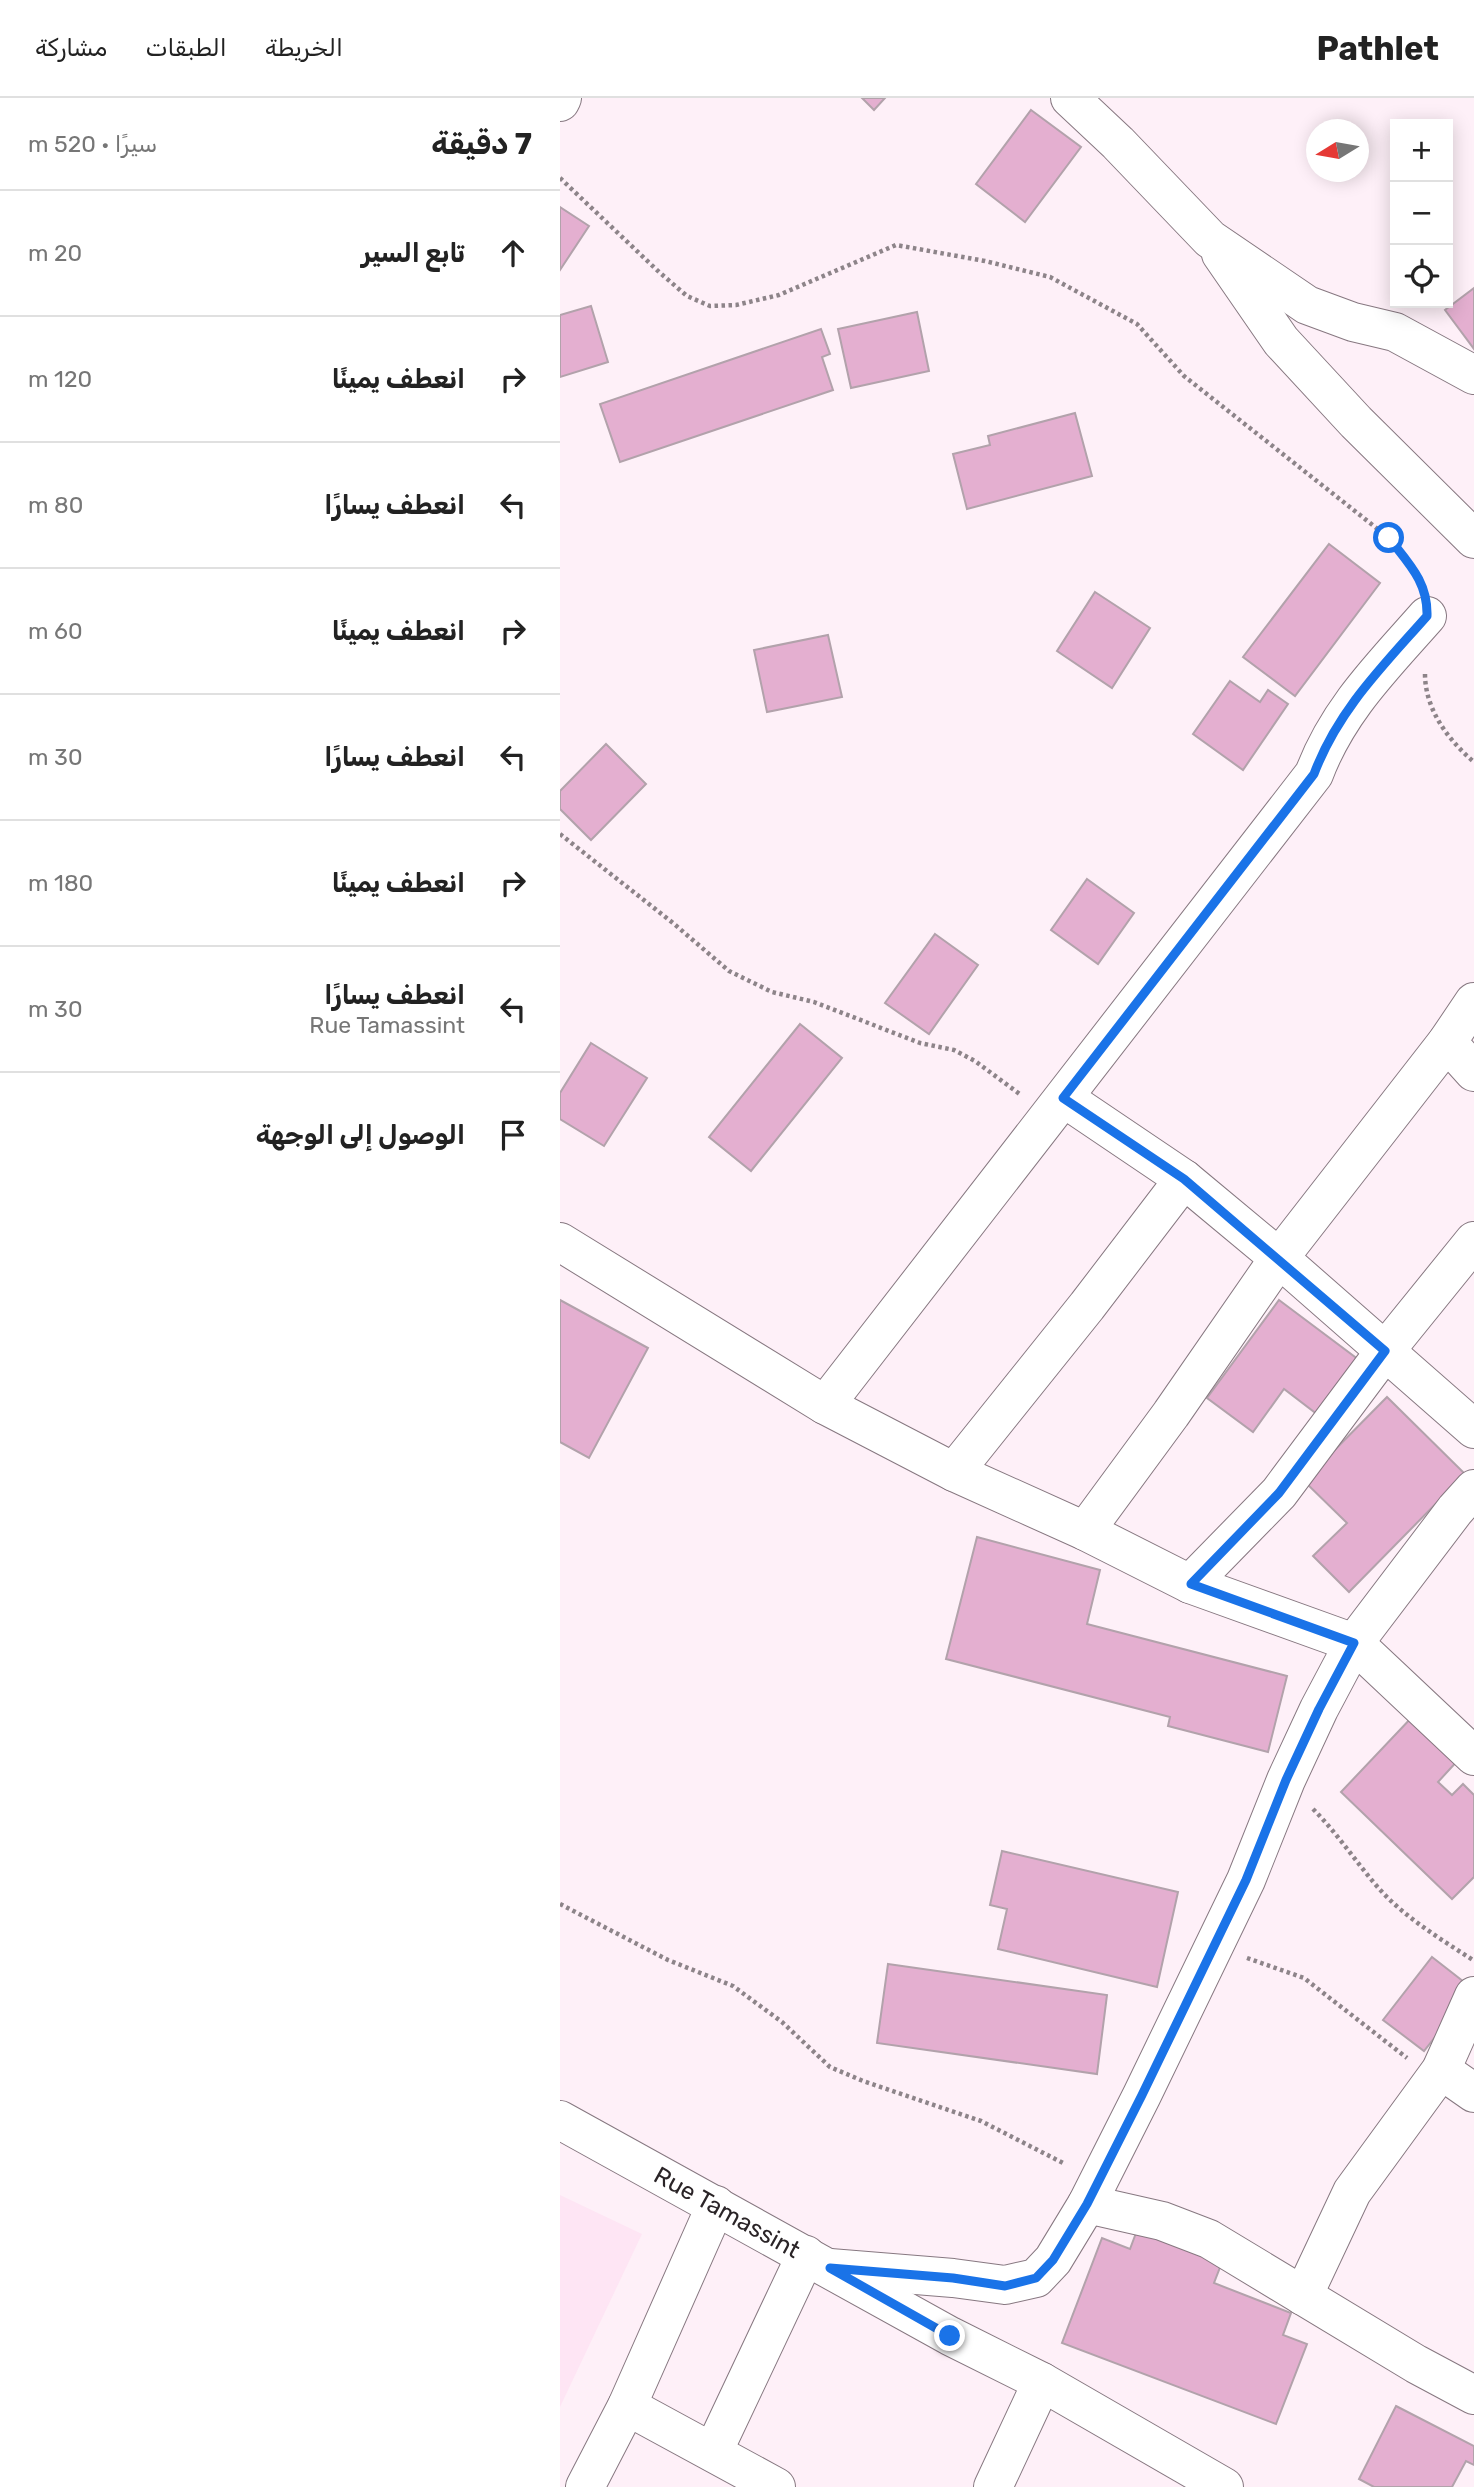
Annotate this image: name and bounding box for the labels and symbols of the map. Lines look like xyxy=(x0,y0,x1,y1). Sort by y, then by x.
north arrow xyxy=(1306,119,1369,182)
route start xyxy=(1373,522,1404,553)
street label: Rue Tamassint xyxy=(649,2161,805,2264)
route end xyxy=(934,2320,965,2351)

